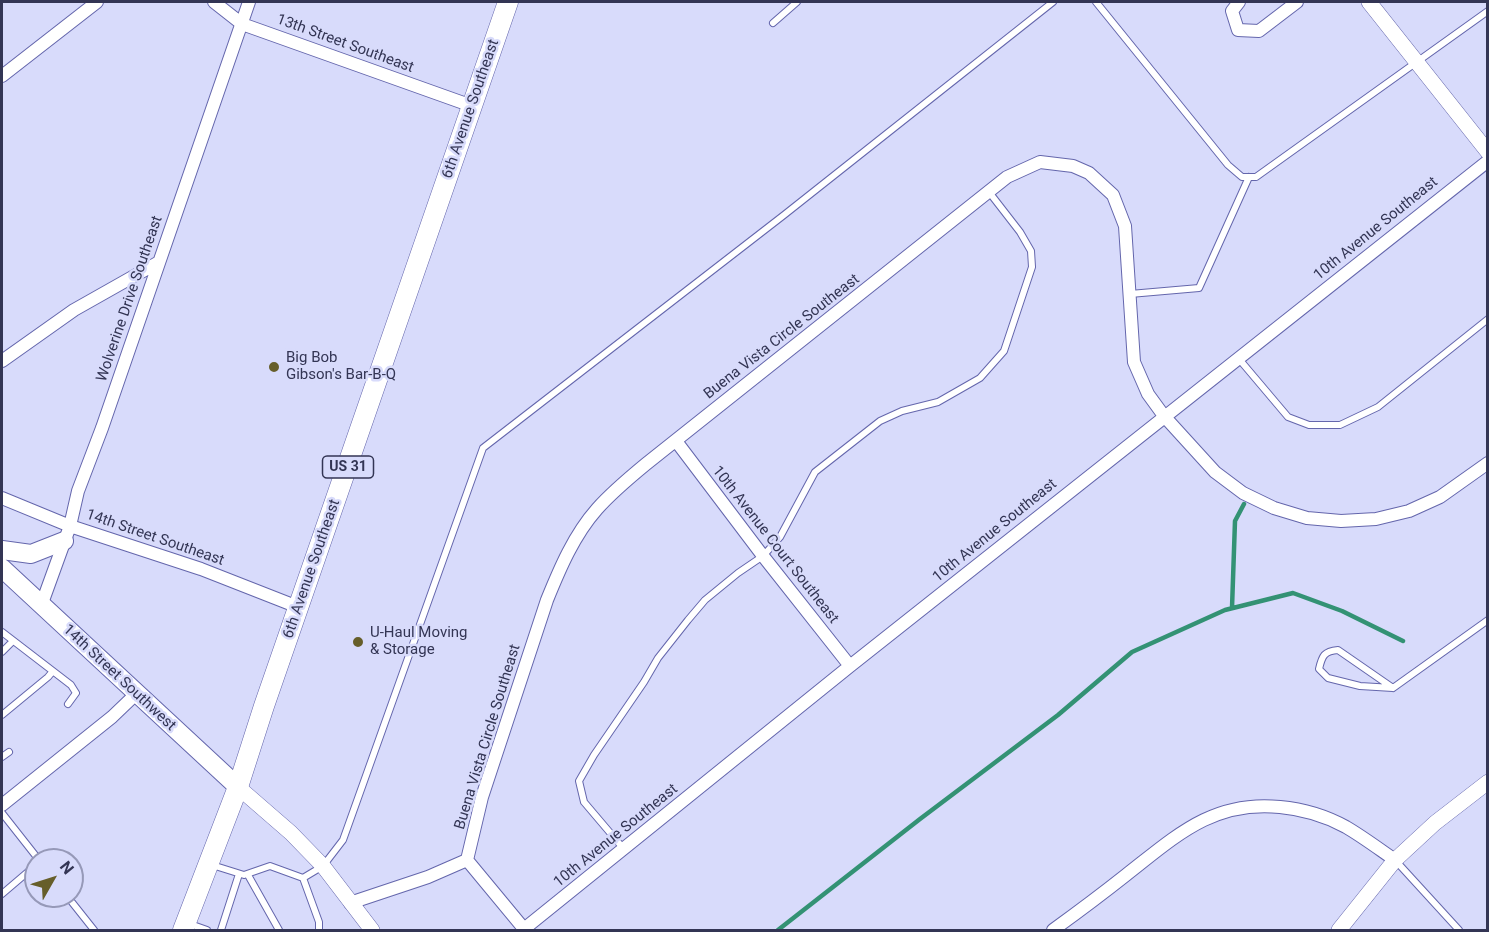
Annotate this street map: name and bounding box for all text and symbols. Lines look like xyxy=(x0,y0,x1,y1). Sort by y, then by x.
street label: 13th Street Southeast xyxy=(274,11,416,77)
street label: 6th Avenue Southeast xyxy=(439,37,503,181)
street label: 10th Avenue Southeast xyxy=(1310,173,1442,285)
street label: Wolverine Drive Southeast xyxy=(93,214,167,384)
street label: Buena Vista Circle Southeast xyxy=(701,271,863,403)
place label: Big Bob Gibson's Bar-B-Q xyxy=(286,349,396,384)
marker: Big Bob Gibson's Bar-B-Q xyxy=(267,360,281,374)
road number: US 31 xyxy=(322,456,374,478)
street label: 10th Avenue Court Southeast xyxy=(708,463,842,627)
street label: 10th Avenue Southeast xyxy=(929,475,1061,587)
street label: 6th Avenue Southeast xyxy=(280,497,344,641)
street label: 14th Street Southeast xyxy=(84,506,226,570)
street label: 14th Street Southwest xyxy=(59,621,179,735)
place label: U-Haul Moving & Storage xyxy=(370,624,468,659)
marker: U-Haul Moving & Storage xyxy=(351,635,365,649)
street label: Buena Vista Circle Southeast xyxy=(451,642,525,832)
street label: 10th Avenue Southeast xyxy=(550,780,682,892)
north arrow xyxy=(24,848,84,908)
text: N xyxy=(56,857,78,878)

